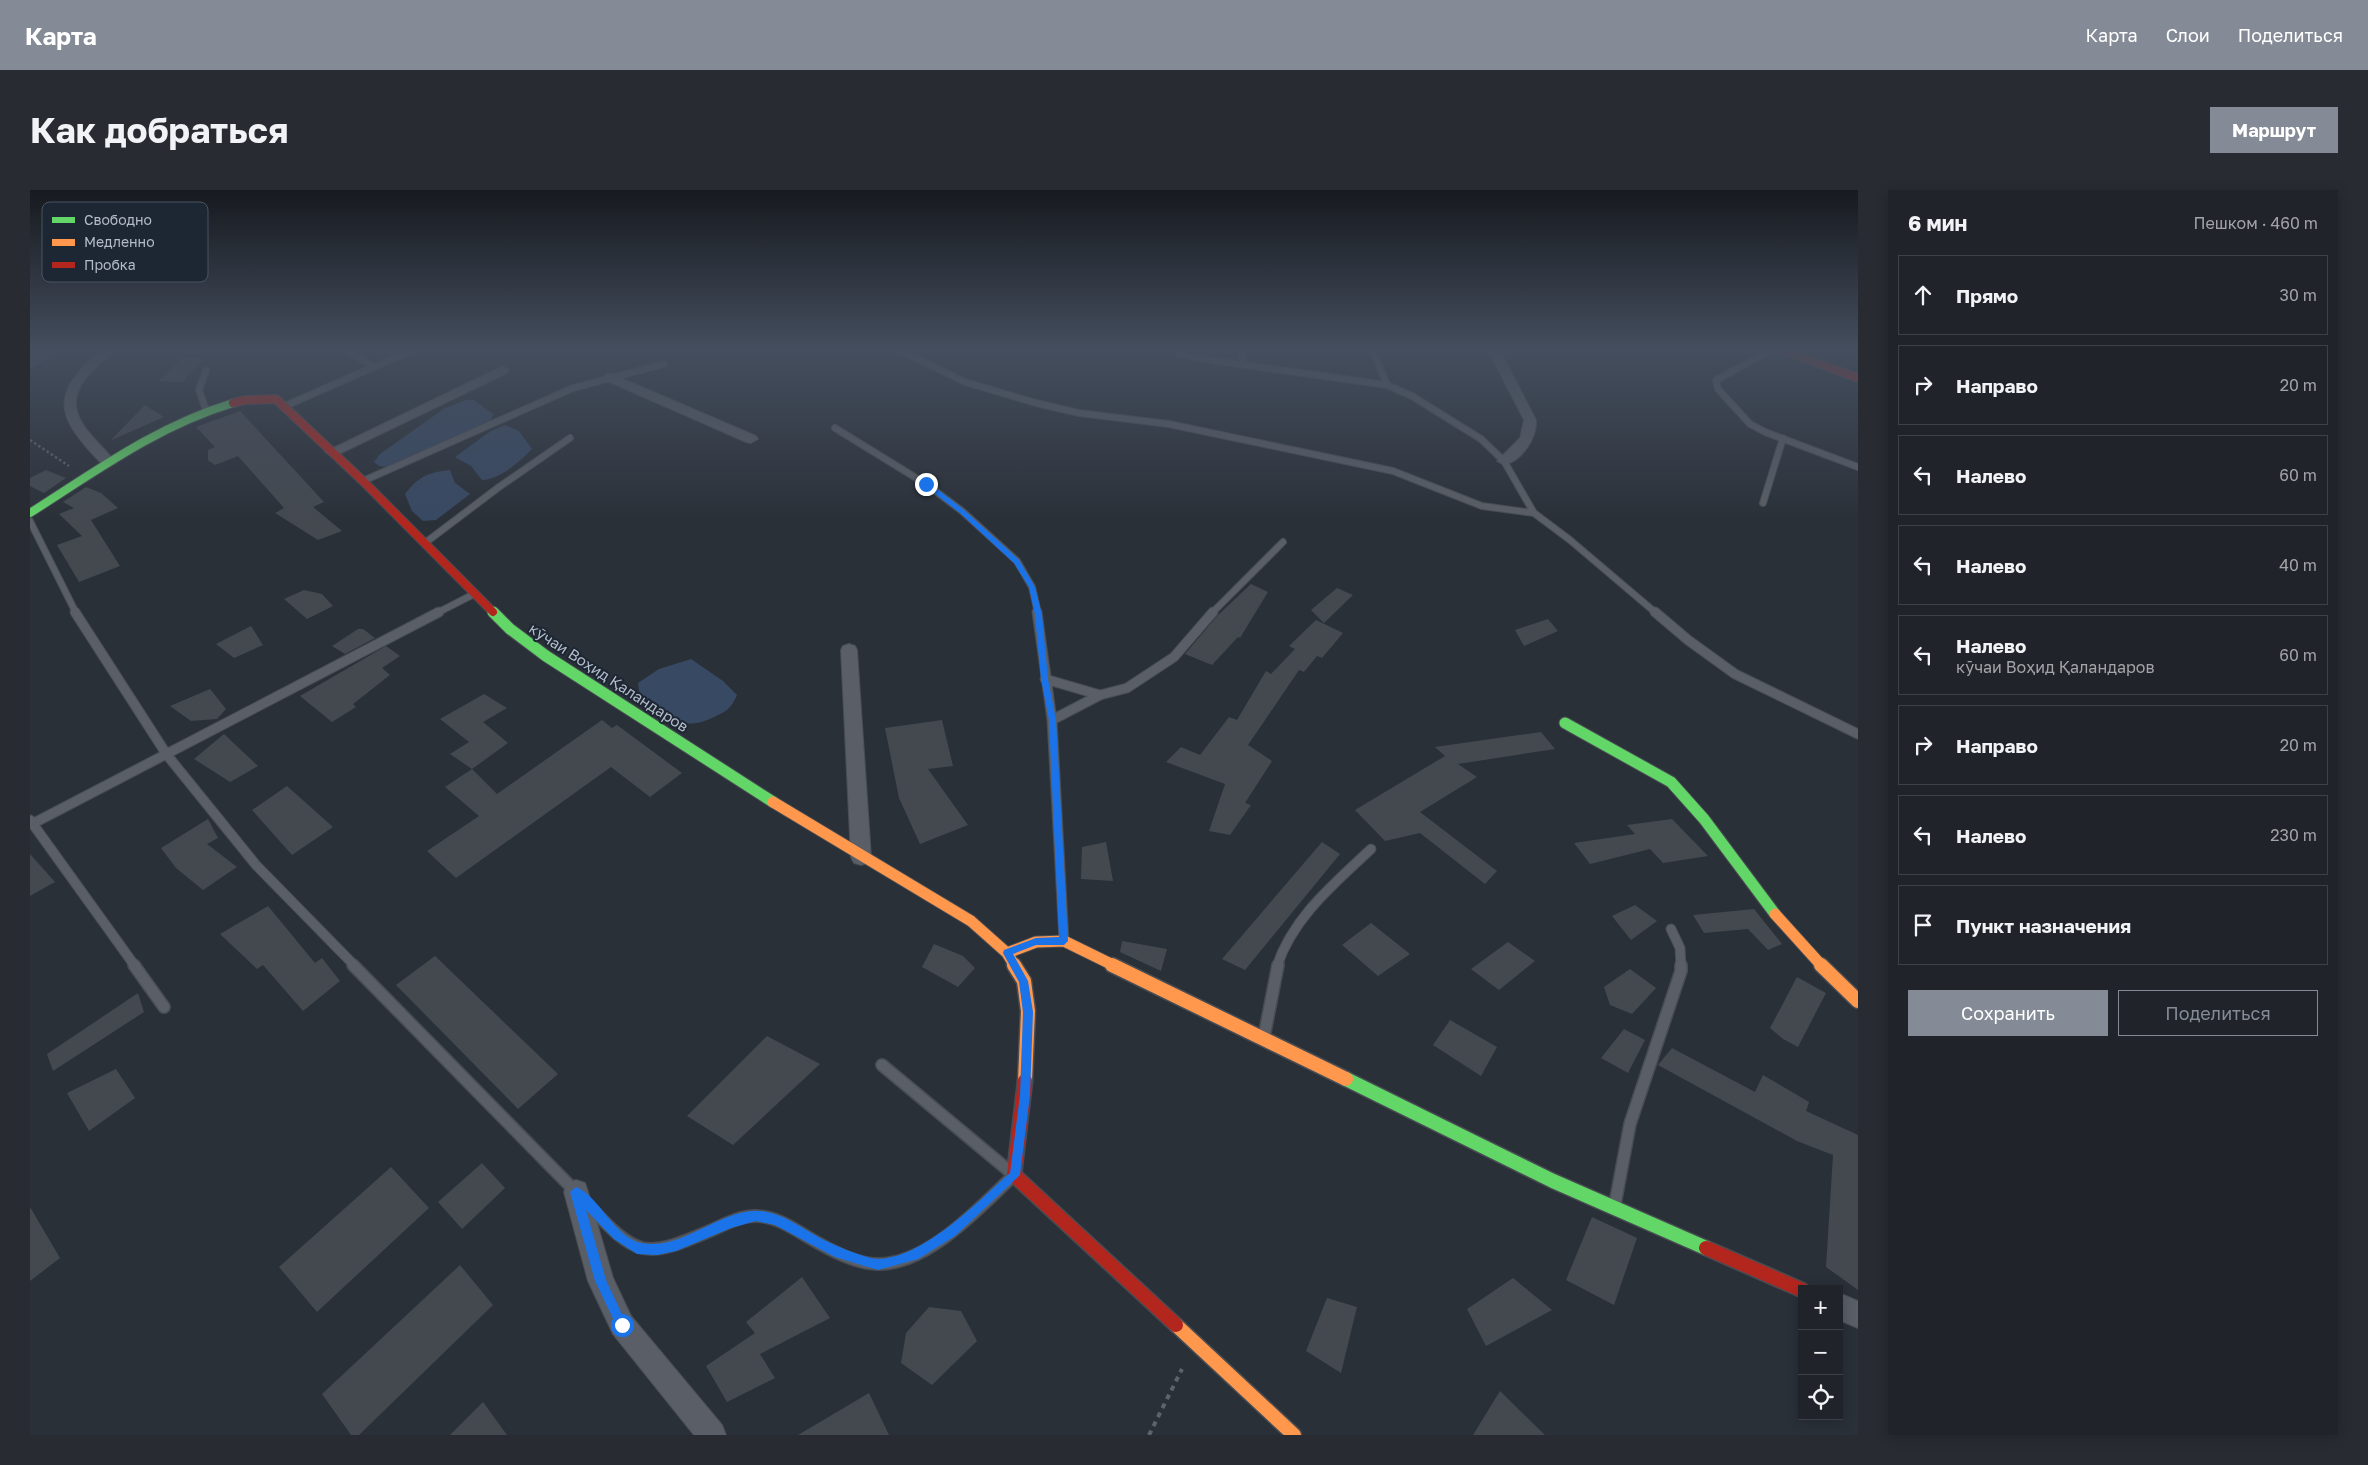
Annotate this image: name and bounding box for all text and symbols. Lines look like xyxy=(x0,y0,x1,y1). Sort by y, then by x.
text: Карта xyxy=(25,21,97,50)
text: Карта xyxy=(2086,24,2138,46)
text: Слои xyxy=(2166,24,2210,46)
text: Поделиться xyxy=(2238,24,2343,46)
button: Маршрут xyxy=(2210,107,2338,153)
text: Как добраться xyxy=(30,109,288,151)
legend xyxy=(42,202,208,282)
text: 6 мин xyxy=(1908,210,1967,236)
text: Свободно xyxy=(84,211,152,228)
text: Пешком · 460 m xyxy=(2193,213,2318,233)
text: Медленно xyxy=(84,233,155,250)
text: Пробка xyxy=(84,256,136,273)
icon: ahead xyxy=(1909,281,1937,309)
text: Прямо xyxy=(1956,284,2018,307)
text: 30 m xyxy=(2280,285,2317,305)
icon: right xyxy=(1909,371,1937,399)
text: Направо xyxy=(1956,374,2038,397)
text: 20 m xyxy=(2280,375,2317,395)
icon: left xyxy=(1909,461,1937,489)
text: Налево xyxy=(1956,464,2026,487)
text: 60 m xyxy=(2279,465,2317,485)
route end xyxy=(915,473,938,496)
icon: left xyxy=(1909,551,1937,579)
text: Налево xyxy=(1956,554,2026,577)
text: 40 m xyxy=(2279,555,2317,575)
street label: кӯчаи Воҳид Қаландаров xyxy=(526,619,692,735)
text: Налево xyxy=(1956,634,2026,657)
icon: left xyxy=(1909,641,1937,669)
text: 60 m xyxy=(2279,645,2317,665)
text: кӯчаи Воҳид Қаландаров xyxy=(1956,657,2155,677)
icon: right xyxy=(1909,731,1937,759)
text: Направо xyxy=(1956,734,2038,757)
text: 20 m xyxy=(2280,735,2317,755)
icon: left xyxy=(1909,821,1937,849)
text: Налево xyxy=(1956,824,2026,847)
text: 230 m xyxy=(2270,825,2317,845)
icon: arrive xyxy=(1909,911,1937,939)
text: Пункт назначения xyxy=(1956,914,2131,937)
button: Сохранить xyxy=(1908,990,2108,1036)
button: Поделиться xyxy=(2118,990,2318,1036)
map controls xyxy=(1798,1285,1843,1420)
button: + xyxy=(1798,1285,1843,1330)
route start xyxy=(611,1314,634,1337)
button: − xyxy=(1798,1330,1843,1375)
button: locate xyxy=(1798,1375,1843,1420)

